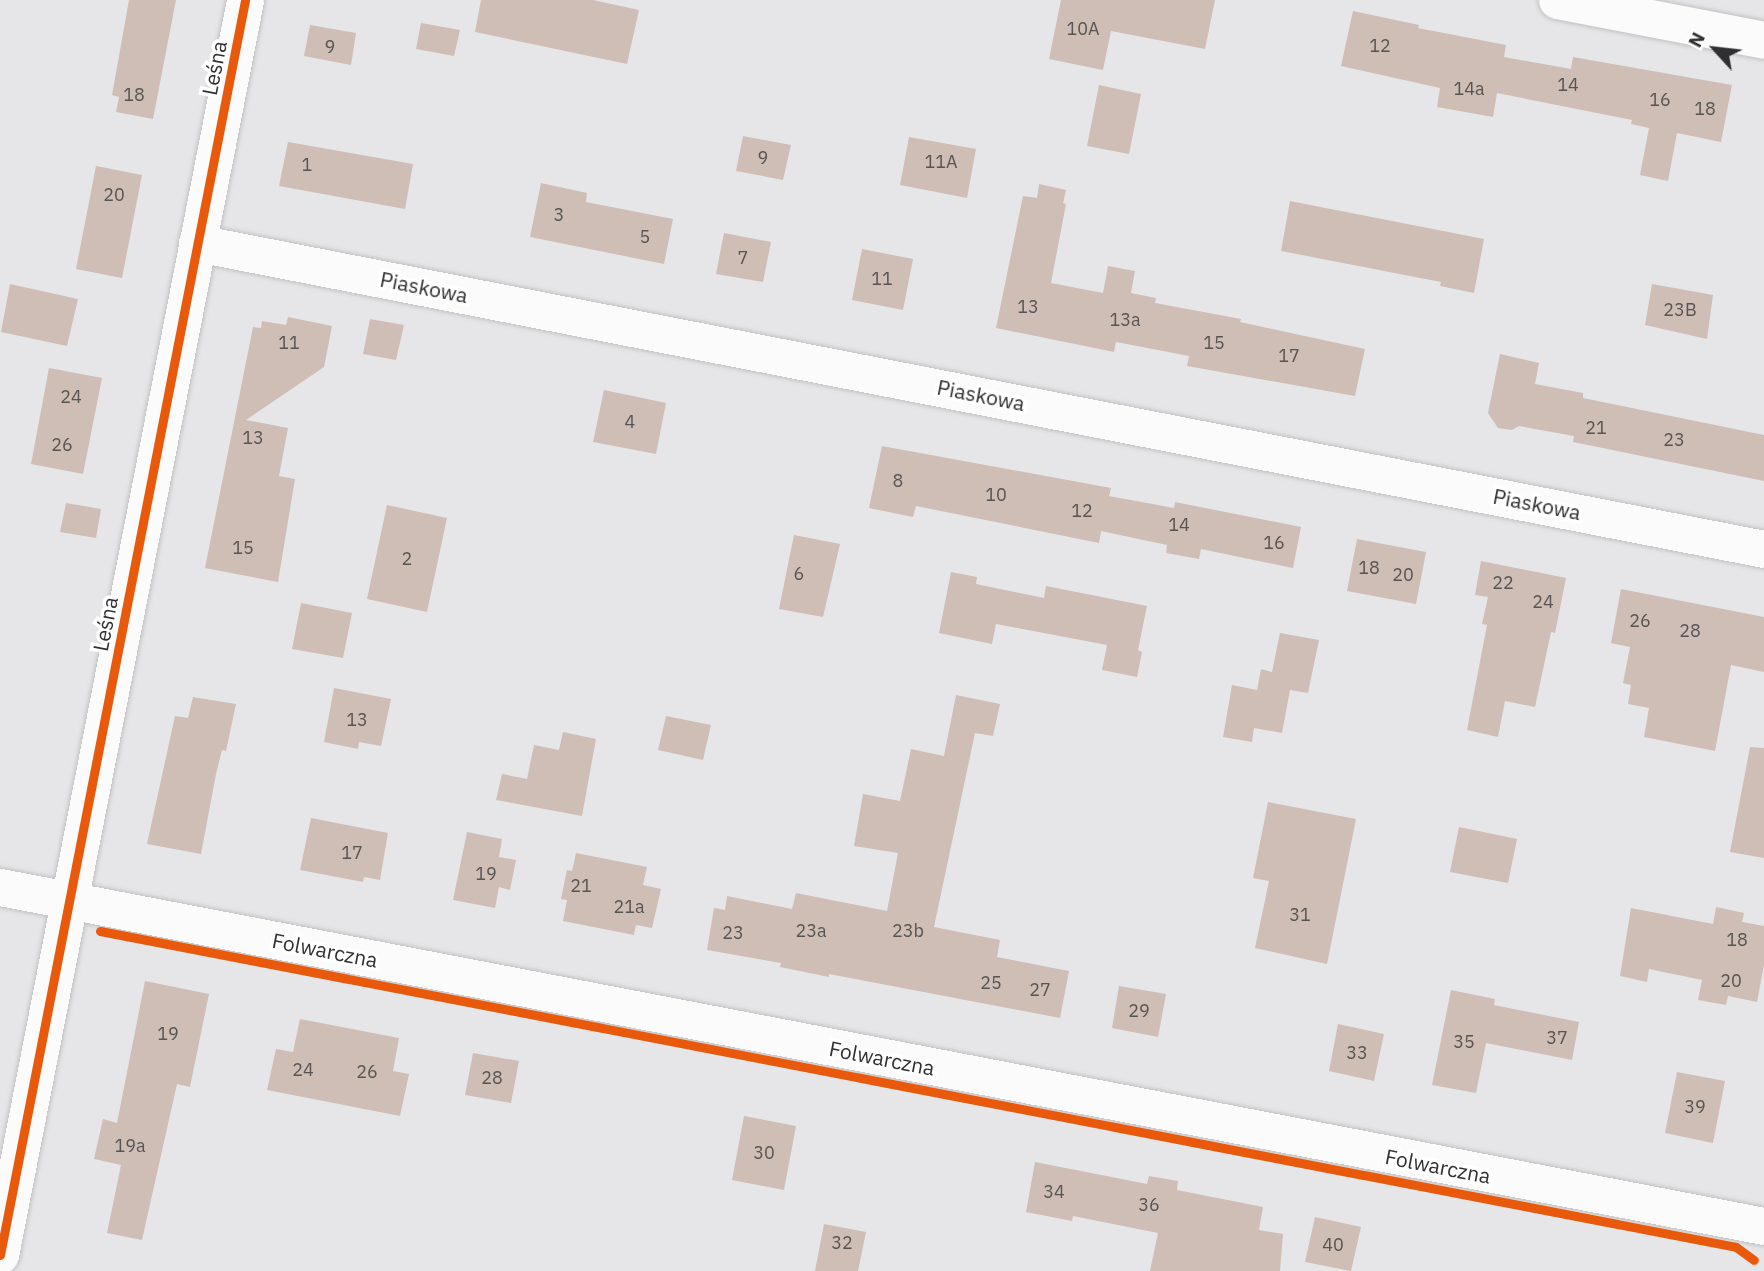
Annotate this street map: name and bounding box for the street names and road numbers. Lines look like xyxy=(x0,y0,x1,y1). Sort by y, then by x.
street label: Leśna xyxy=(196,38,232,98)
street label: Piaskowa xyxy=(378,266,470,308)
street label: Piaskowa xyxy=(935,374,1027,416)
street label: Piaskowa xyxy=(1491,483,1583,525)
street label: Leśna xyxy=(87,594,123,654)
street label: Folwarczna xyxy=(270,927,380,973)
street label: Folwarczna xyxy=(827,1035,937,1081)
street label: Folwarczna xyxy=(1383,1143,1493,1189)

